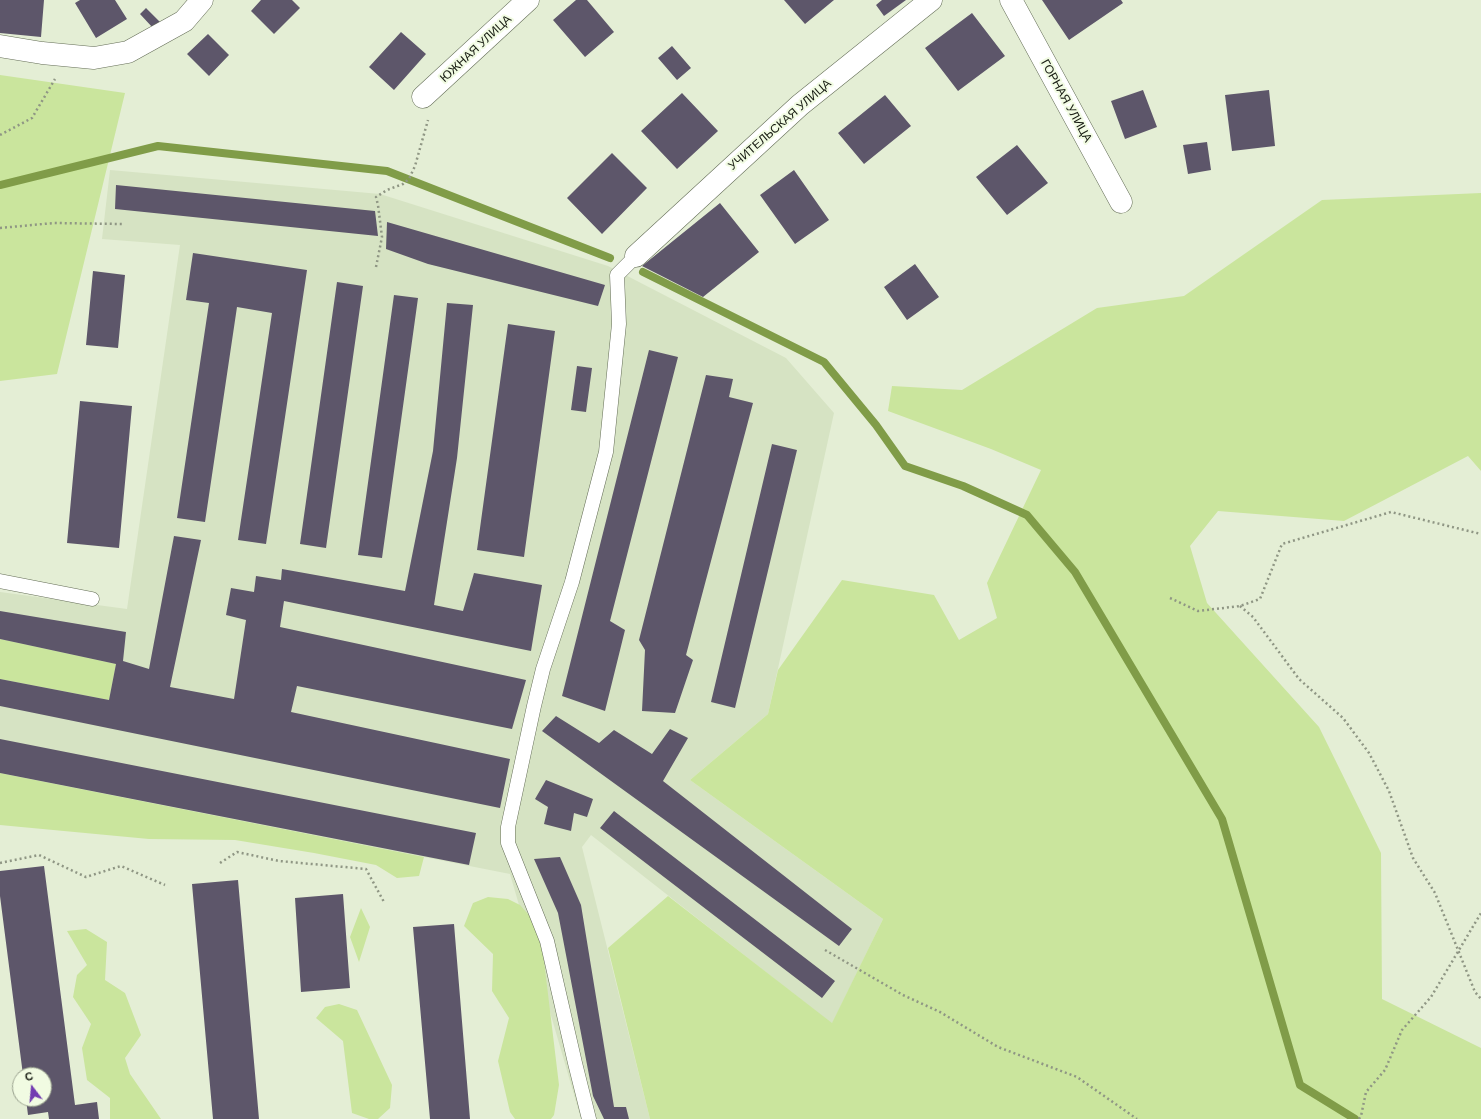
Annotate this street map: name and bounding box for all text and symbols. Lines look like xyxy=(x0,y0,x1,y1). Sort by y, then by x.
street label: ЮЖНАЯ УЛИЦА xyxy=(437,12,515,86)
street label: ГОРНАЯ УЛИЦА xyxy=(1037,57,1095,145)
street label: УЧИТЕЛЬСКАЯ УЛИЦА xyxy=(726,76,834,174)
north arrow xyxy=(12,1067,52,1107)
text: С xyxy=(23,1070,34,1083)

